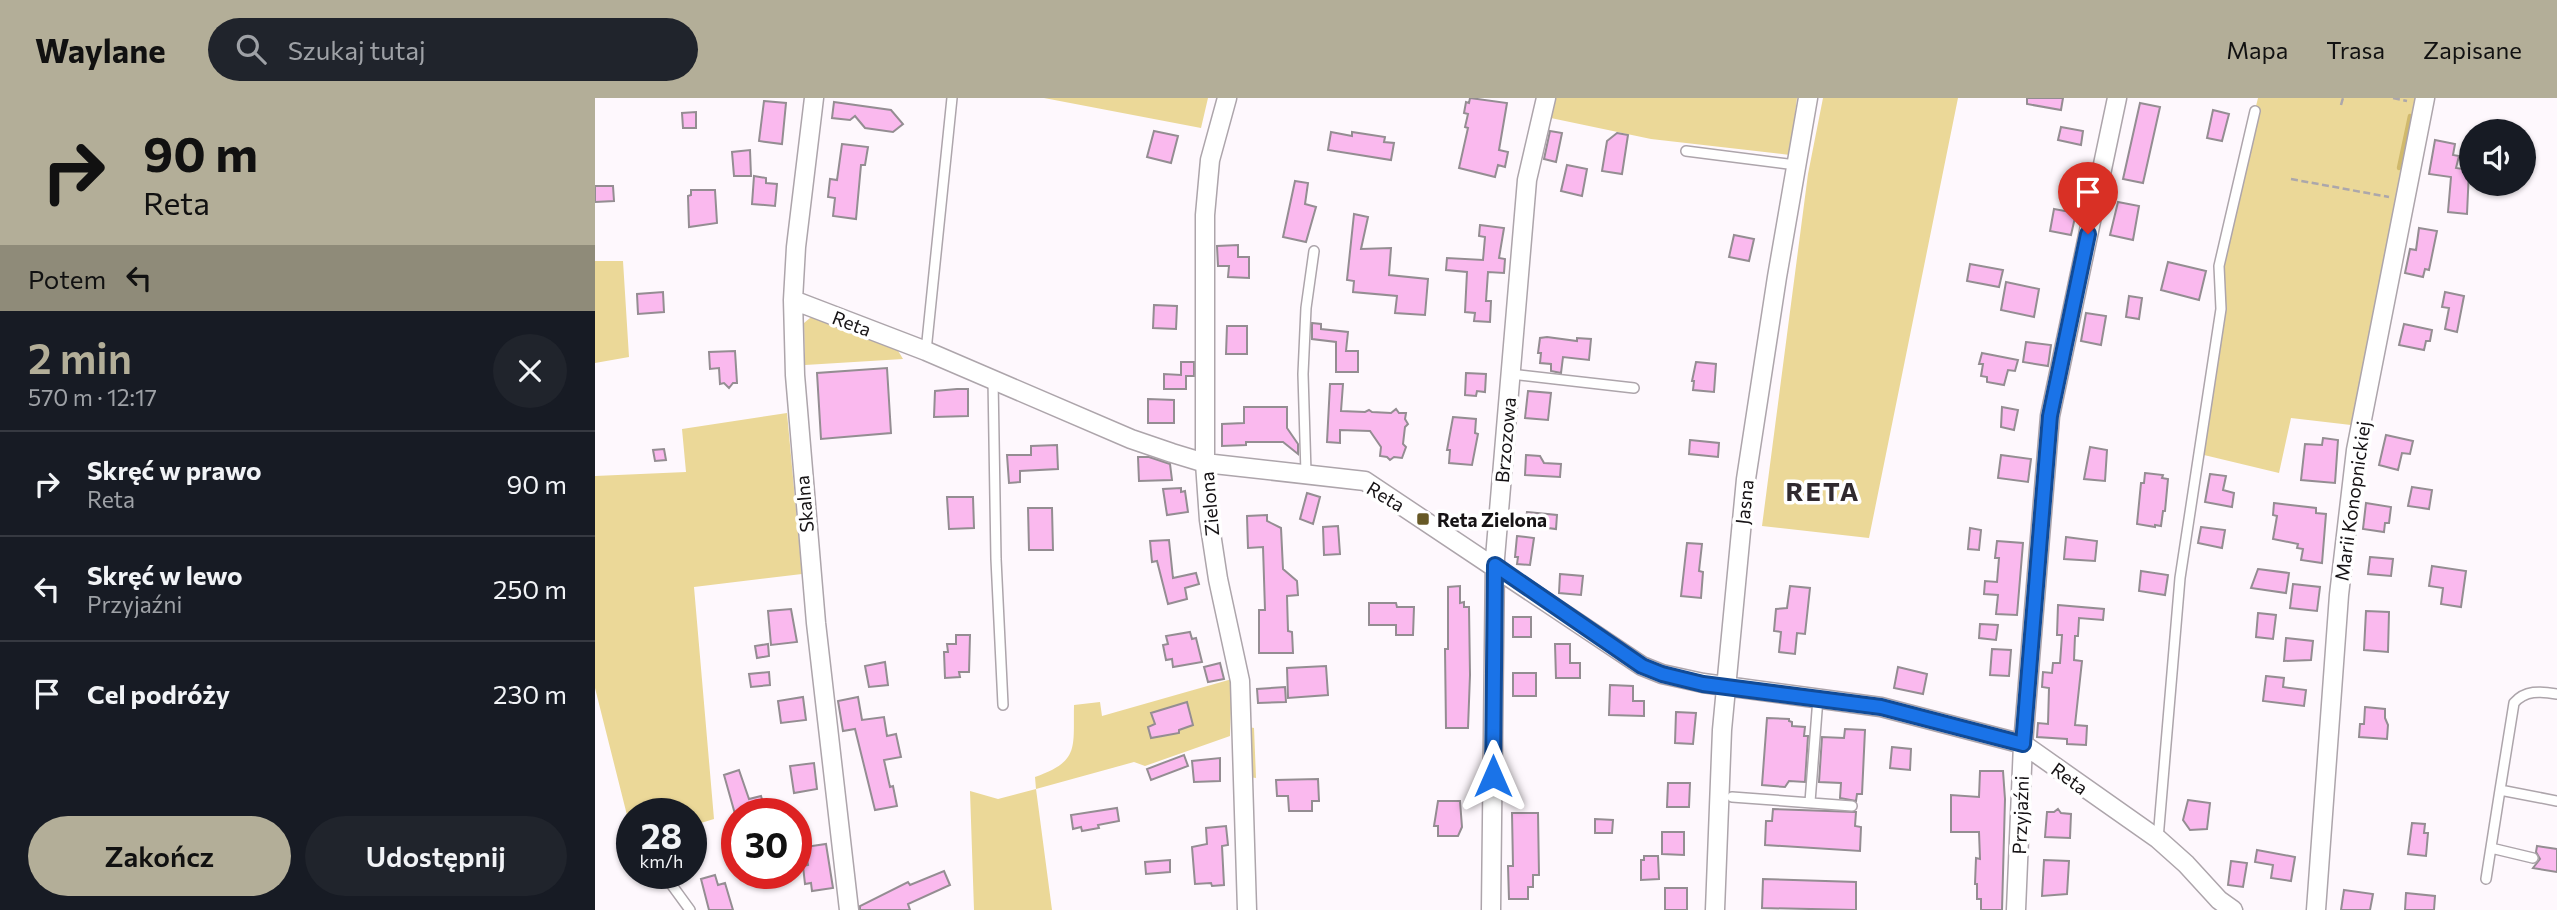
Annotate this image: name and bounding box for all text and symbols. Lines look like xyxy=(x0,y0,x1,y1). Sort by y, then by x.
search box xyxy=(208,18,698,81)
text: Waylane xyxy=(35,29,166,70)
icon: search xyxy=(232,30,270,68)
text: Szukaj tutaj xyxy=(288,34,426,65)
text: Mapa xyxy=(2226,35,2288,64)
text: Trasa xyxy=(2326,35,2385,64)
text: Zapisane xyxy=(2423,35,2522,64)
map controls xyxy=(2459,119,2536,196)
button: sound xyxy=(2459,119,2536,196)
text: 90 m xyxy=(143,122,258,182)
icon: right xyxy=(28,126,119,217)
pin xyxy=(2058,162,2118,234)
icon: arrive xyxy=(2069,173,2107,211)
text: Reta xyxy=(143,182,210,222)
icon: left xyxy=(120,259,158,297)
text: Potem xyxy=(28,263,106,294)
street label: Reta xyxy=(829,305,875,341)
text: 2 min xyxy=(28,331,132,383)
button: close xyxy=(493,334,567,408)
text: 570 m · 12:17 xyxy=(28,383,157,411)
street label: Brzozowa xyxy=(1490,396,1520,484)
street label: Marii Konopnickiej xyxy=(2329,420,2375,582)
text: Skręć w prawo xyxy=(87,454,262,485)
icon: right xyxy=(28,465,66,503)
text: 90 m xyxy=(507,468,567,499)
street label: Zielona xyxy=(1195,471,1223,537)
street label: Skalna xyxy=(790,475,818,533)
district label: RETA xyxy=(1786,475,1860,506)
street label: Reta xyxy=(1363,476,1409,516)
street label: Jasna xyxy=(1730,478,1758,526)
text: Reta xyxy=(87,485,135,513)
place label: Reta Zielona xyxy=(1437,508,1547,531)
marker: Reta Zielona xyxy=(1415,511,1431,527)
text: Skręć w lewo xyxy=(87,559,243,590)
icon: left xyxy=(28,570,66,608)
text: 250 m xyxy=(493,573,567,604)
text: Przyjaźni xyxy=(87,590,182,618)
icon: arrive xyxy=(28,675,66,713)
text: Cel podróży xyxy=(87,678,230,709)
text: 230 m xyxy=(493,678,567,709)
position arrow xyxy=(1456,739,1530,813)
street label: Reta xyxy=(2047,757,2093,799)
street label: Przyjaźni xyxy=(2007,775,2033,855)
speed limit sign: 30 xyxy=(721,798,812,889)
text: 28 xyxy=(641,813,682,856)
button: Zakończ xyxy=(28,816,291,896)
button: Udostępnij xyxy=(305,816,567,896)
text: km/h xyxy=(640,850,683,872)

